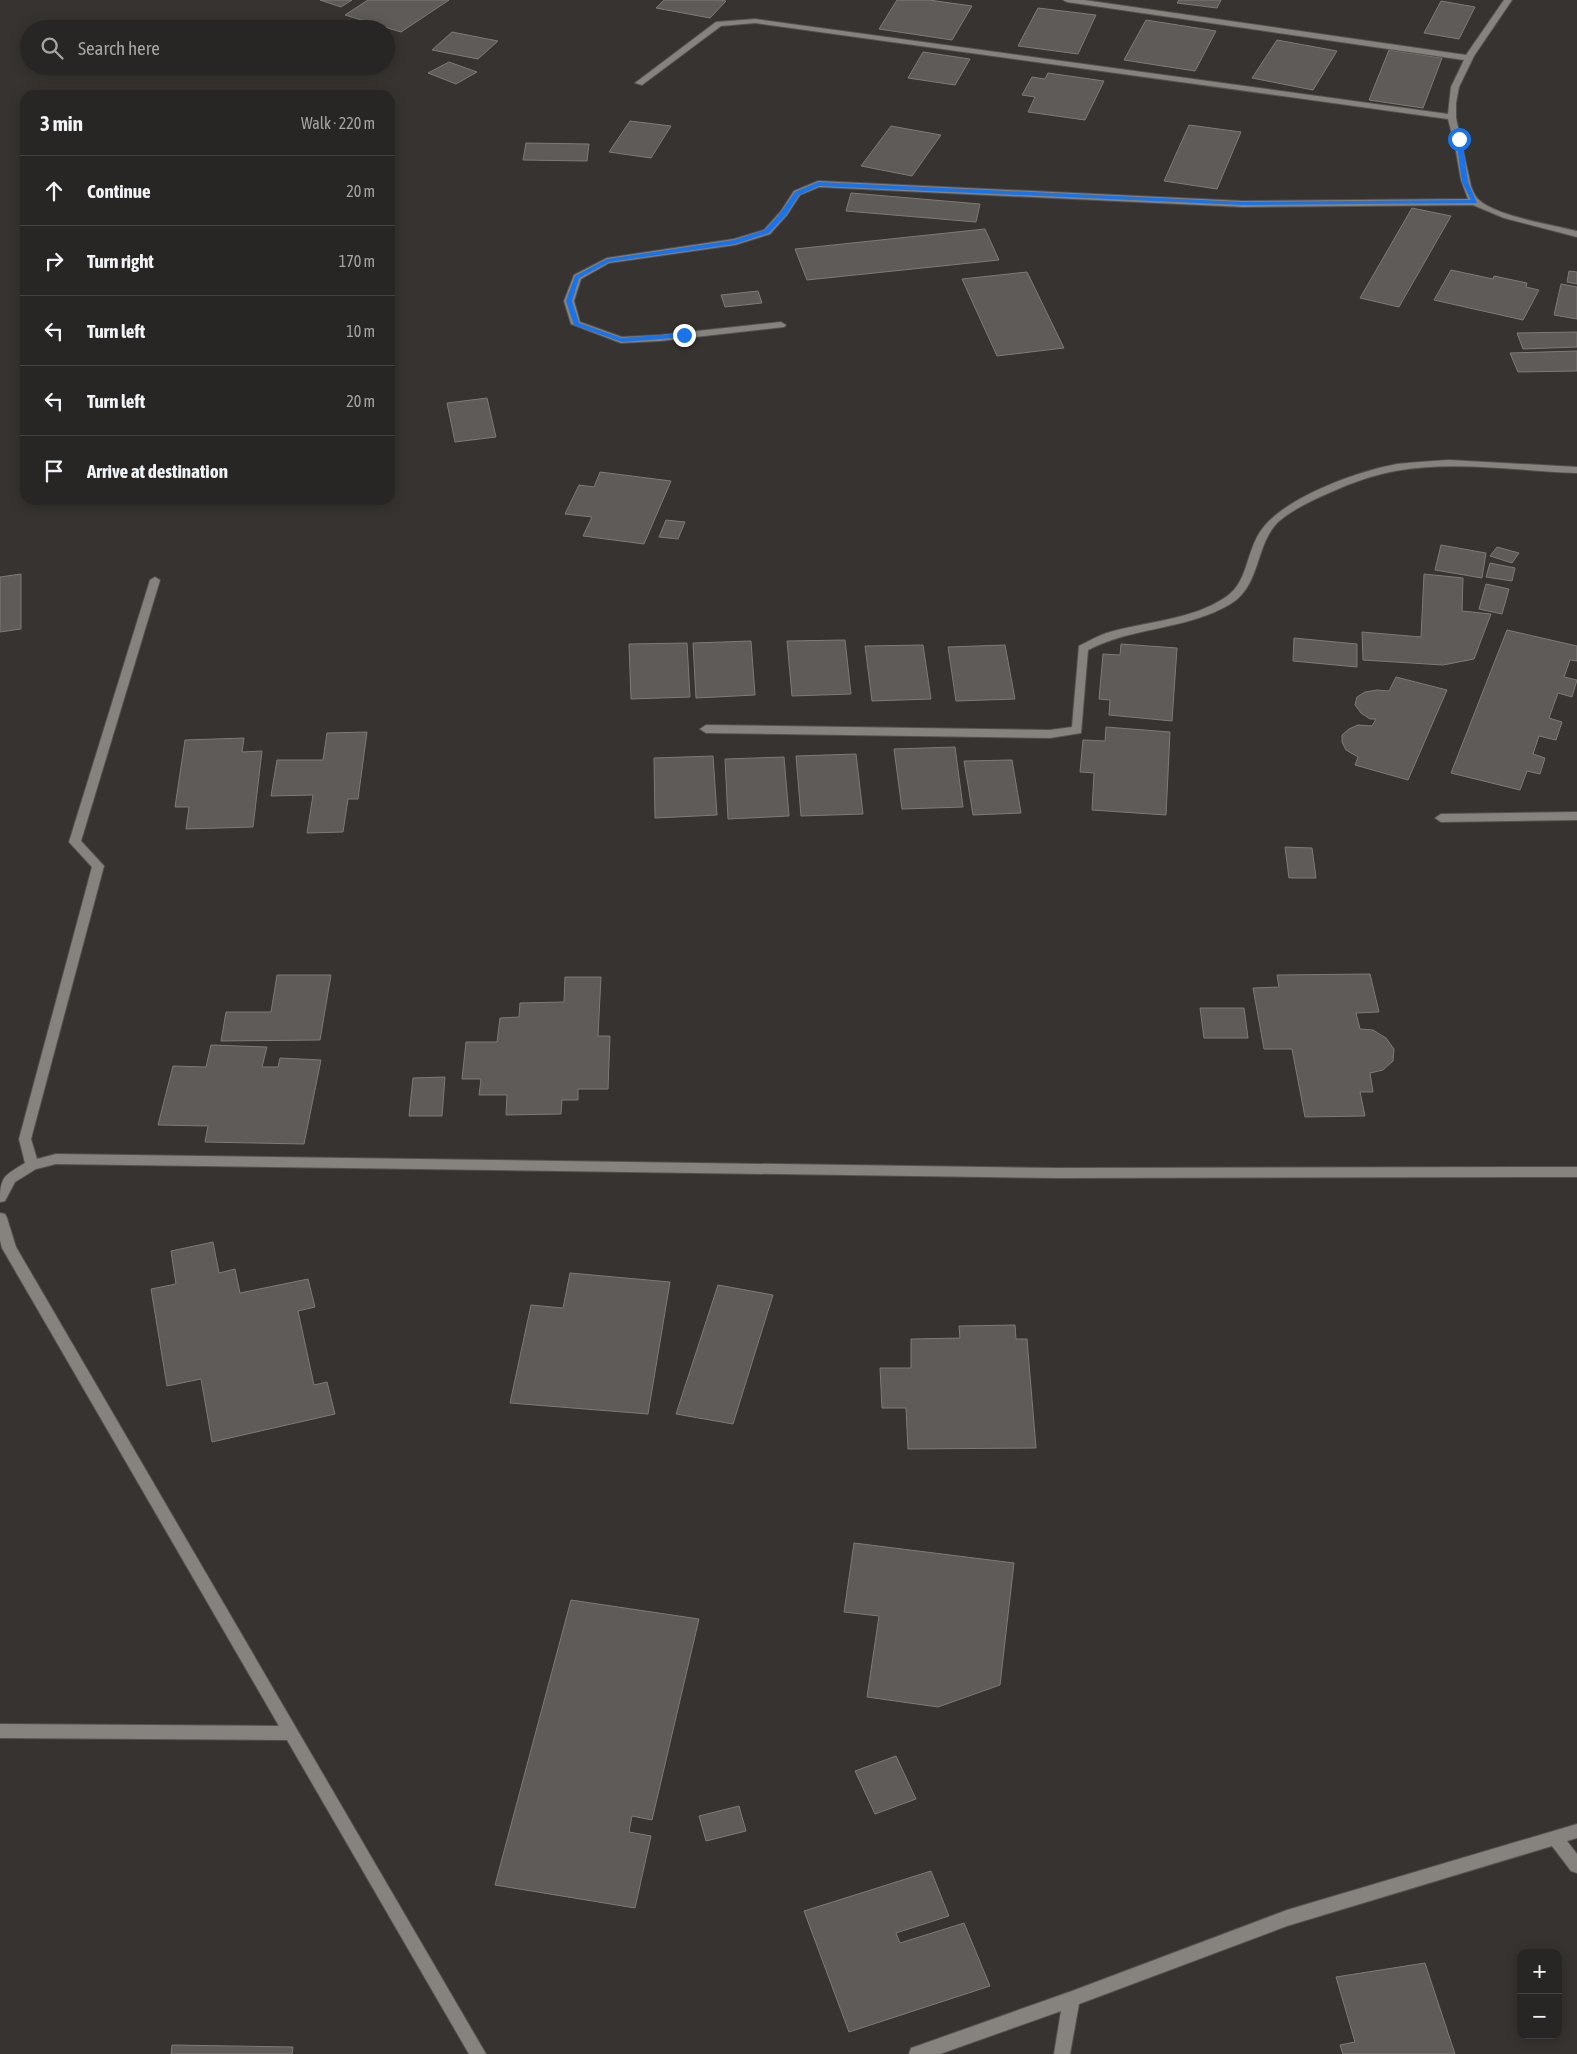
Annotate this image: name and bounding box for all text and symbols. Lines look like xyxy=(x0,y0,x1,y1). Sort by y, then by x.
search box xyxy=(20,20,395,75)
icon: search xyxy=(38,34,66,62)
text: Search here xyxy=(78,37,160,59)
text: 3 min xyxy=(40,111,83,135)
text: Walk · 220 m xyxy=(301,114,375,132)
route start xyxy=(1448,128,1471,151)
icon: ahead xyxy=(40,177,68,205)
text: Continue xyxy=(87,180,151,202)
text: 20 m xyxy=(346,182,375,200)
icon: right xyxy=(40,247,68,275)
text: Turn right xyxy=(87,250,154,272)
text: 170 m xyxy=(339,252,375,270)
icon: left xyxy=(40,317,68,345)
text: Turn left xyxy=(87,320,145,342)
text: 10 m xyxy=(346,322,375,340)
route end xyxy=(673,324,696,347)
icon: left xyxy=(40,387,68,415)
text: Turn left xyxy=(87,390,145,412)
text: 20 m xyxy=(346,392,375,410)
icon: arrive xyxy=(40,457,68,485)
text: Arrive at destination xyxy=(87,460,228,482)
map controls xyxy=(1517,1949,1562,2039)
button: + xyxy=(1517,1949,1562,1994)
button: − xyxy=(1517,1994,1562,2039)

